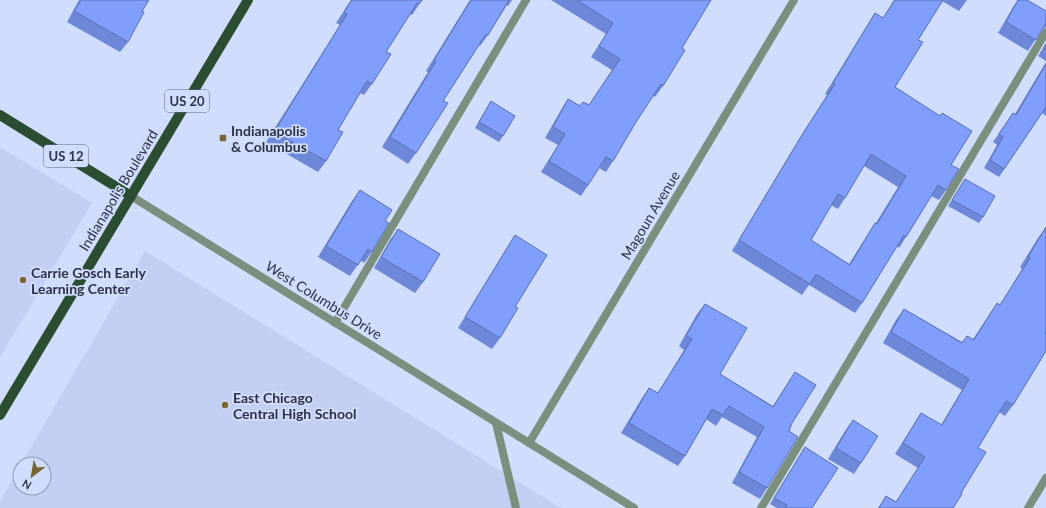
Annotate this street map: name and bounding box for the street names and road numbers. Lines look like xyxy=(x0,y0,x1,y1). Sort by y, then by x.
road number: US 20 xyxy=(165,90,209,112)
street label: Indianapolis Boulevard xyxy=(75,126,161,254)
road number: US 12 xyxy=(44,145,88,167)
street label: Magoun Avenue xyxy=(617,168,683,262)
street label: West Columbus Drive xyxy=(263,257,385,343)

